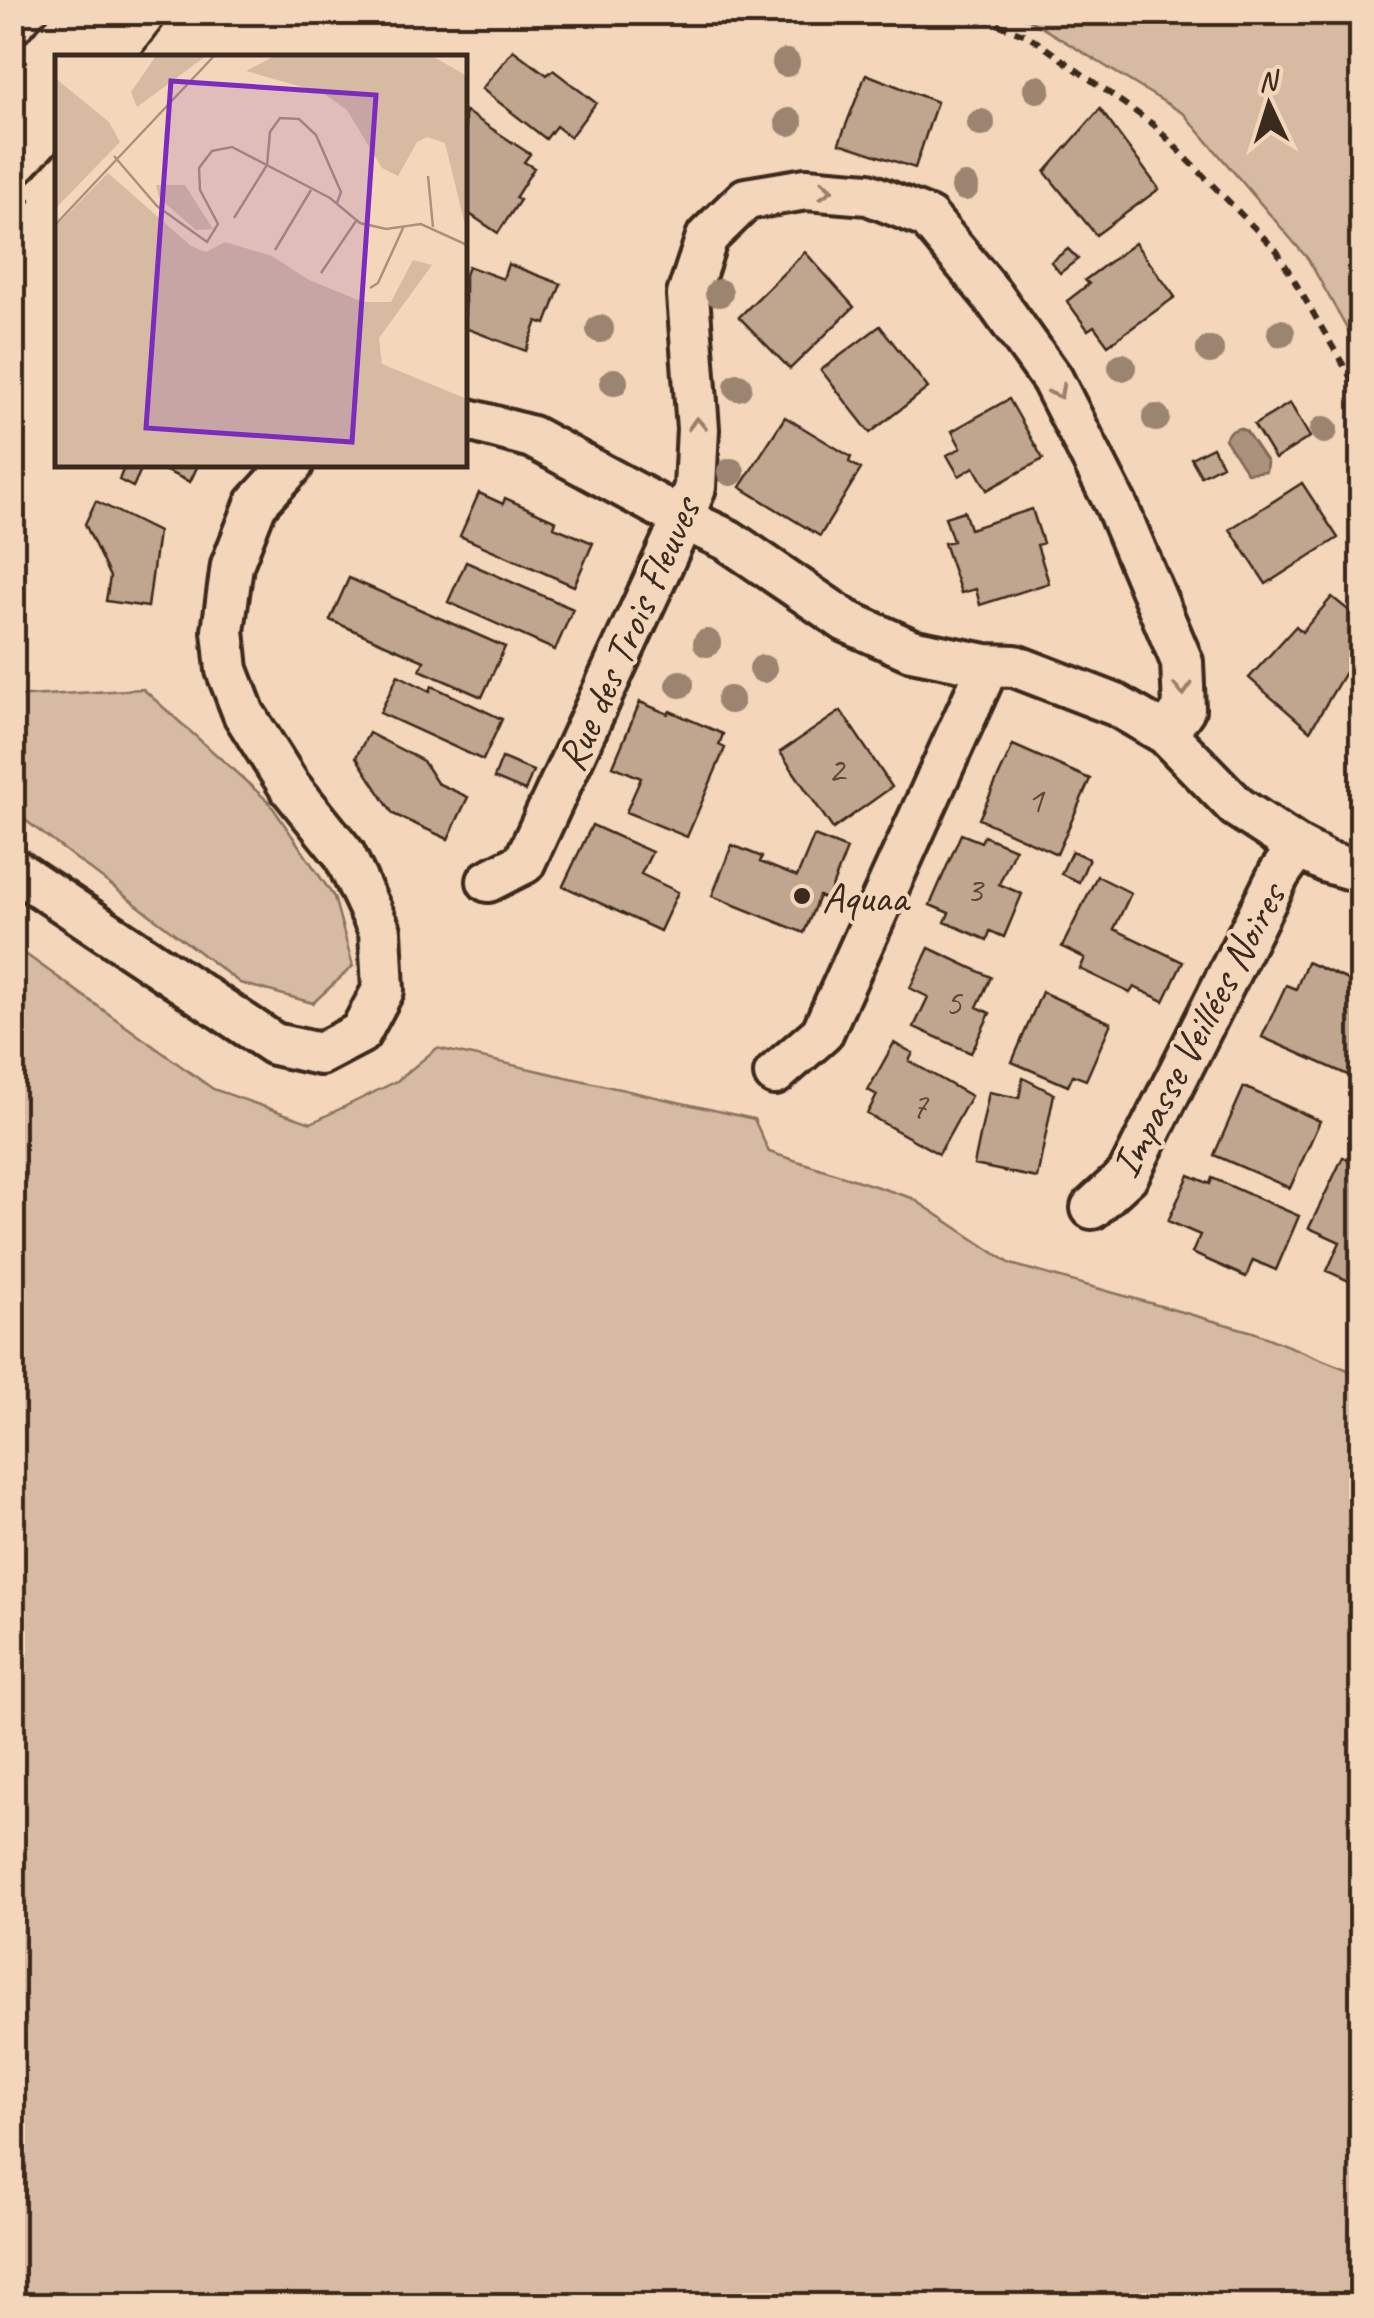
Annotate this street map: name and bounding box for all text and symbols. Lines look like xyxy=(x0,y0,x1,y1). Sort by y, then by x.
inset map xyxy=(55,55,468,468)
north arrow xyxy=(1219,55,1319,155)
text: N xyxy=(1257,62,1282,99)
one-way arrow xyxy=(818,179,834,201)
one-way arrow xyxy=(1046,381,1065,399)
one-way arrow xyxy=(687,415,708,431)
street label: Rue des Trois Fleuves xyxy=(545,487,714,779)
one-way arrow xyxy=(1173,682,1194,698)
house number: 2 xyxy=(827,746,847,793)
house number: 1 xyxy=(1026,776,1045,823)
house number: 3 xyxy=(965,866,985,913)
place label: Aquaa xyxy=(822,871,911,924)
street label: Impasse Veillées Noires xyxy=(1099,872,1300,1187)
marker: Aquaa xyxy=(791,885,813,907)
house number: 5 xyxy=(944,979,963,1026)
house number: 7 xyxy=(910,1082,929,1129)

